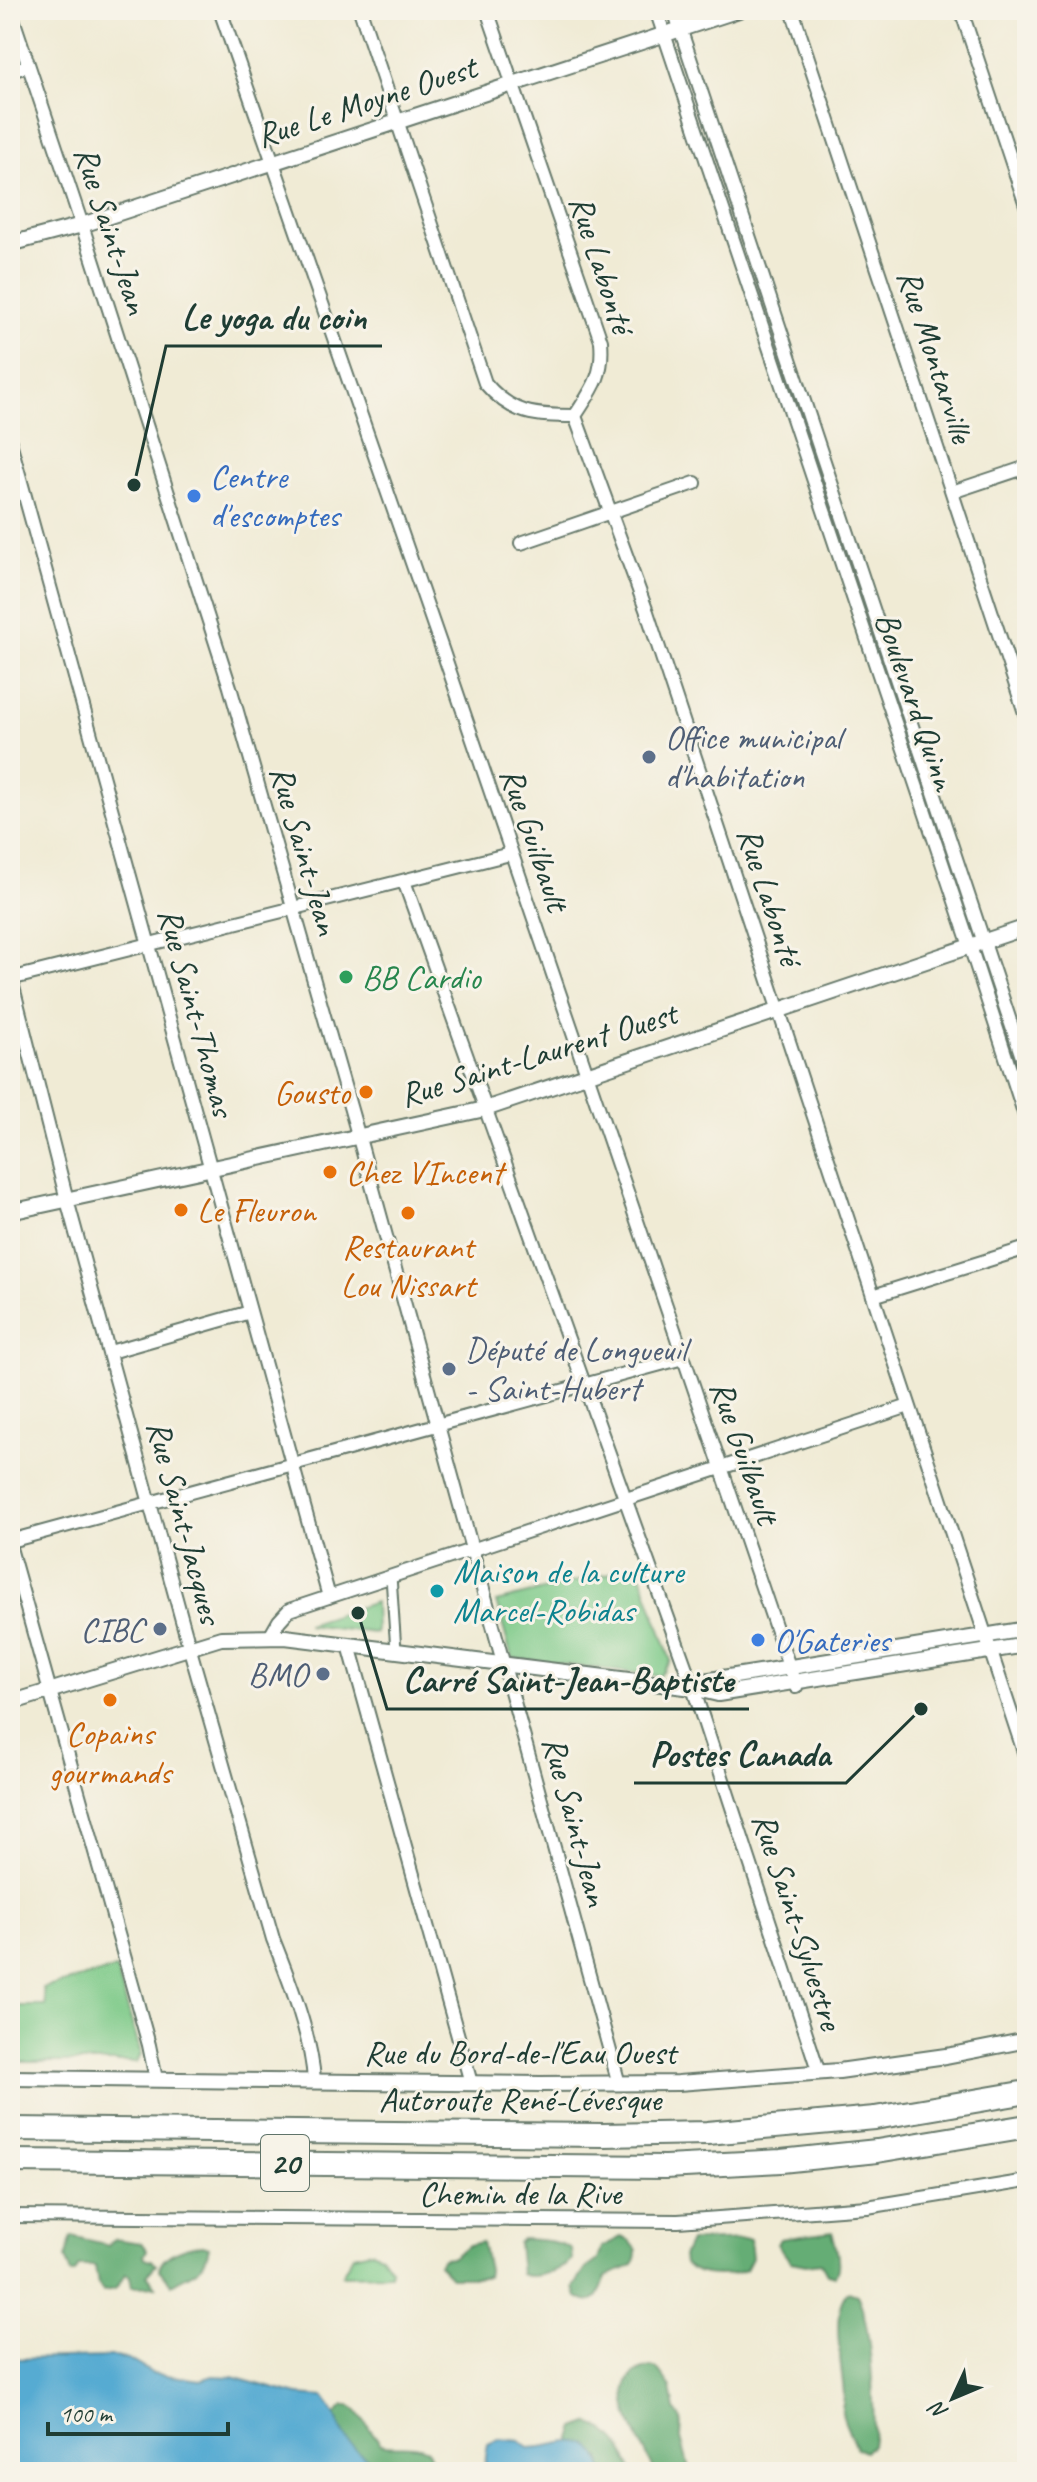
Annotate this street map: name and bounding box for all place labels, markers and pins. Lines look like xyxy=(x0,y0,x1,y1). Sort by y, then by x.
callout: Le yoga du coin xyxy=(166,286,382,346)
place label: Centre d'escomptes xyxy=(210,455,343,537)
marker: Centre d'escomptes xyxy=(185,487,203,505)
place label: Office municipal d'habitation xyxy=(665,716,847,798)
marker: Office municipal d'habitation xyxy=(640,748,658,766)
place label: BB Cardio xyxy=(362,956,483,999)
marker: BB Cardio xyxy=(337,968,355,986)
place label: Gousto xyxy=(274,1071,352,1114)
marker: Gousto xyxy=(357,1083,375,1101)
place label: Chez VIncent xyxy=(346,1151,508,1194)
marker: Chez VIncent xyxy=(321,1163,339,1181)
place label: Le Fleuron xyxy=(197,1189,317,1232)
marker: Le Fleuron xyxy=(172,1201,190,1219)
marker: Restaurant Lou Nissart xyxy=(399,1204,417,1222)
place label: Restaurant Lou Nissart xyxy=(341,1225,479,1307)
place label: Député de Longueuil - Saint-Hubert xyxy=(465,1328,692,1410)
marker: Député de Longueuil - Saint-Hubert xyxy=(440,1360,458,1378)
place label: Maison de la culture Marcel-Robidas xyxy=(453,1550,685,1632)
marker: Maison de la culture Marcel-Robidas xyxy=(428,1582,446,1600)
place label: CIBC xyxy=(81,1608,148,1651)
place label: O'Gateries xyxy=(774,1619,893,1662)
marker: CIBC xyxy=(151,1620,169,1638)
marker: O'Gateries xyxy=(749,1631,767,1649)
callout: Carré Saint-Jean-Baptiste xyxy=(387,1649,749,1709)
place label: BMO xyxy=(248,1653,311,1696)
marker: BMO xyxy=(314,1665,332,1683)
marker: Copains gourmands xyxy=(101,1691,119,1709)
place label: Copains gourmands xyxy=(49,1712,174,1794)
callout: Postes Canada xyxy=(634,1723,846,1783)

